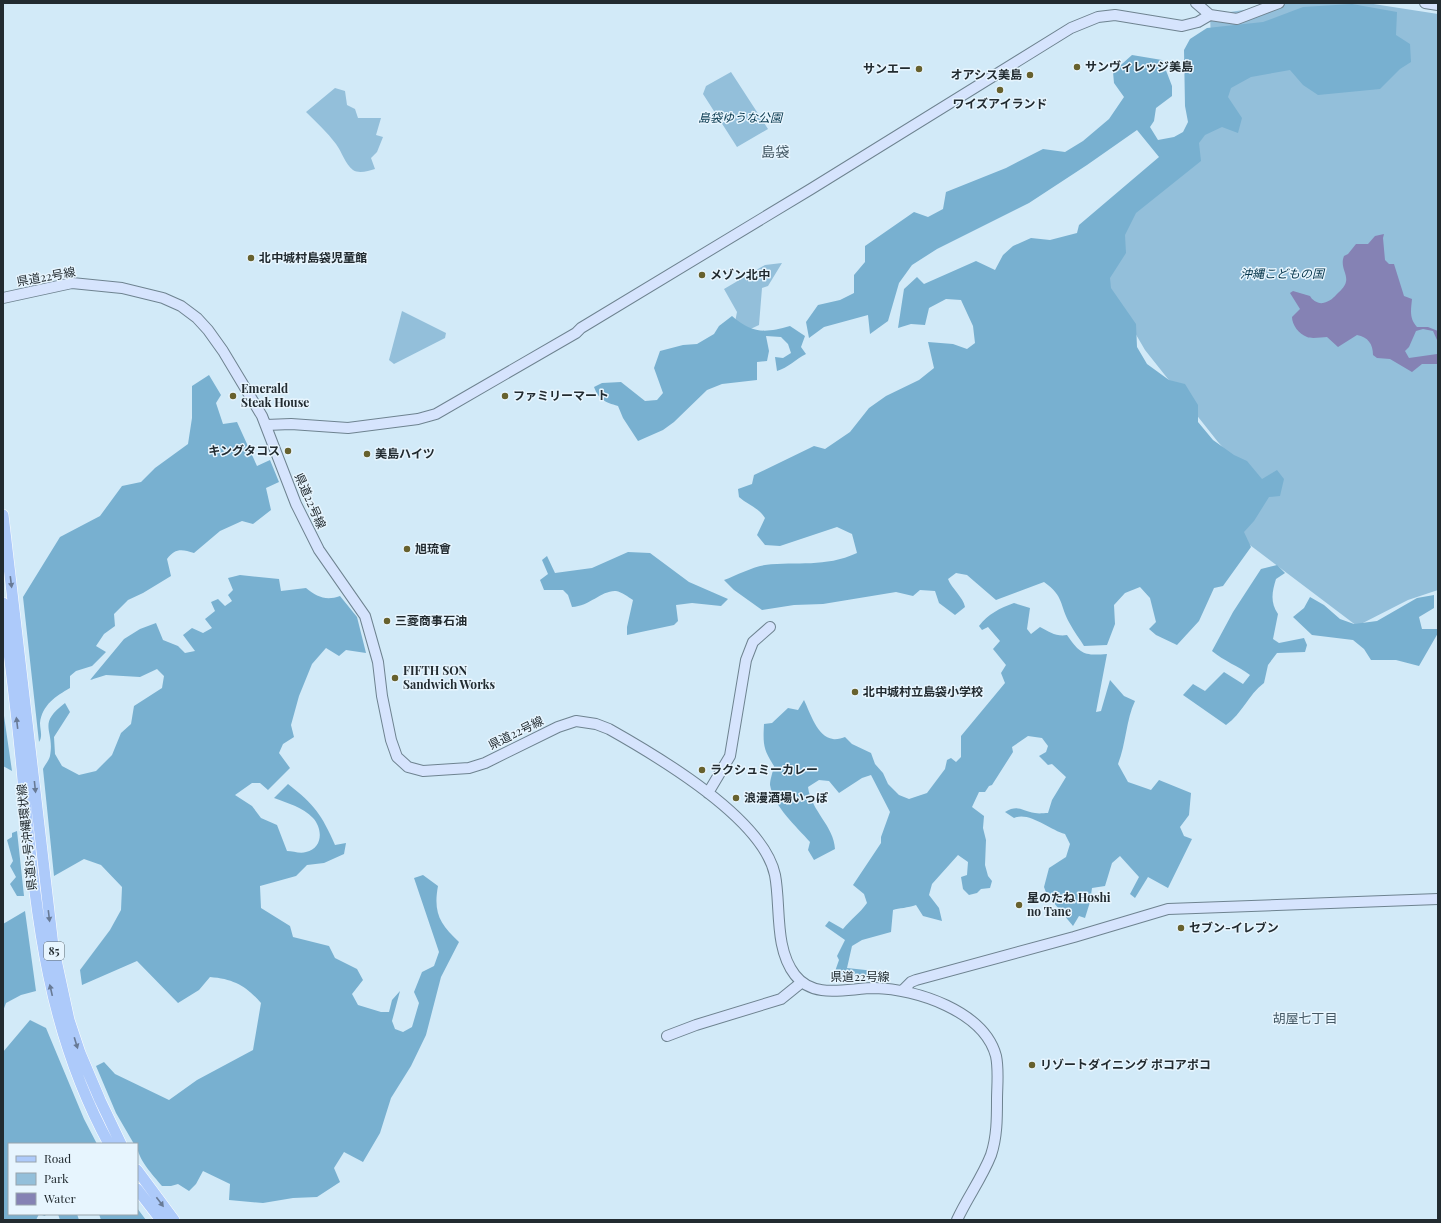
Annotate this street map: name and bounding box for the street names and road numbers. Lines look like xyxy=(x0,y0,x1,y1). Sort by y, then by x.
street label: 県道22号線 xyxy=(15,263,77,289)
street label: 県道22号線 xyxy=(292,470,330,531)
street label: 県道22号線 xyxy=(485,712,546,752)
street label: 県道85号沖縄環状線 xyxy=(12,783,40,891)
road number: 85 xyxy=(44,942,64,960)
street label: 県道22号線 xyxy=(830,968,890,984)

